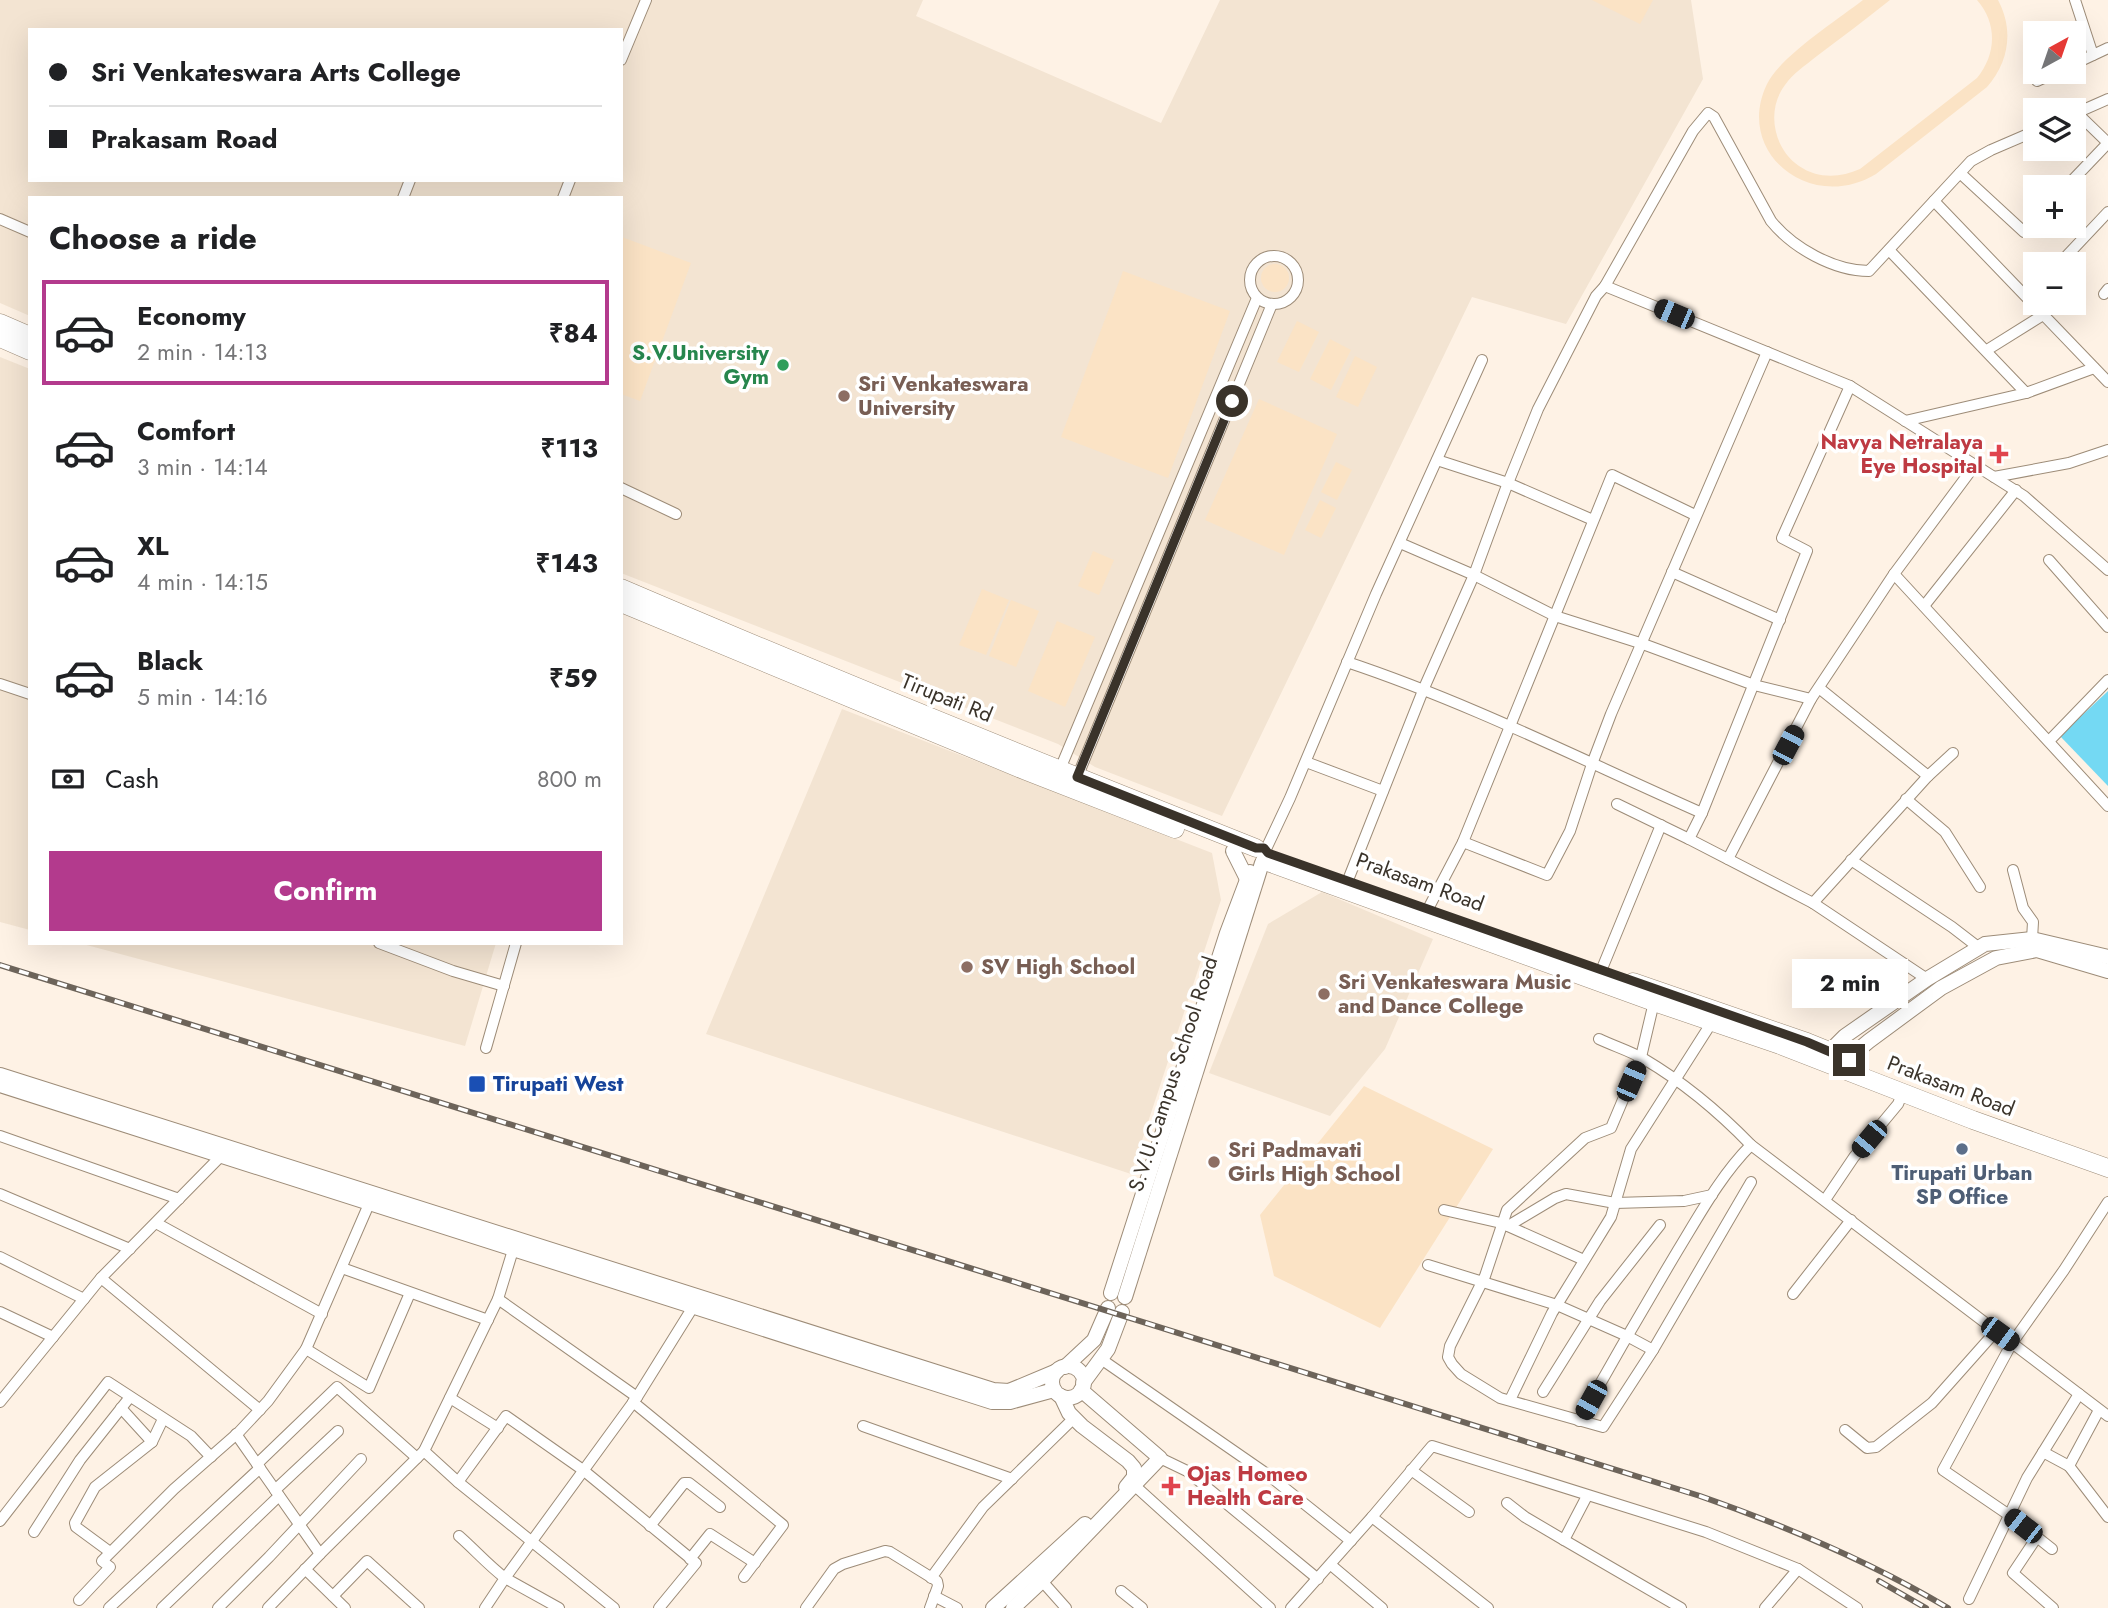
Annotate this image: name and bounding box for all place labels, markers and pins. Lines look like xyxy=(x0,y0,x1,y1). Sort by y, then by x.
place label: S.V.University Gym xyxy=(632,338,770,392)
marker: S.V.University Gym xyxy=(775,357,791,373)
place label: Sri Venkateswara University xyxy=(858,369,1029,423)
marker: Sri Venkateswara University xyxy=(836,388,852,404)
place label: Navya Netralaya Eye Hospital xyxy=(1820,427,1983,481)
marker: Navya Netralaya Eye Hospital xyxy=(1989,444,2009,464)
place label: SV High School xyxy=(981,952,1135,982)
marker: SV High School xyxy=(959,959,975,975)
place label: Sri Venkateswara Music and Dance College xyxy=(1338,967,1571,1021)
marker: Sri Venkateswara Music and Dance College xyxy=(1316,986,1332,1002)
place label: Tirupati West xyxy=(493,1069,624,1099)
marker: Tirupati West xyxy=(467,1074,487,1094)
place label: Sri Padmavati Girls High School xyxy=(1228,1135,1400,1189)
marker: Tirupati Urban SP Office xyxy=(1954,1141,1970,1157)
marker: Sri Padmavati Girls High School xyxy=(1206,1154,1222,1170)
place label: Tirupati Urban SP Office xyxy=(1891,1158,2033,1212)
place label: Ojas Homeo Health Care xyxy=(1187,1459,1308,1513)
marker: Ojas Homeo Health Care xyxy=(1161,1476,1181,1496)

